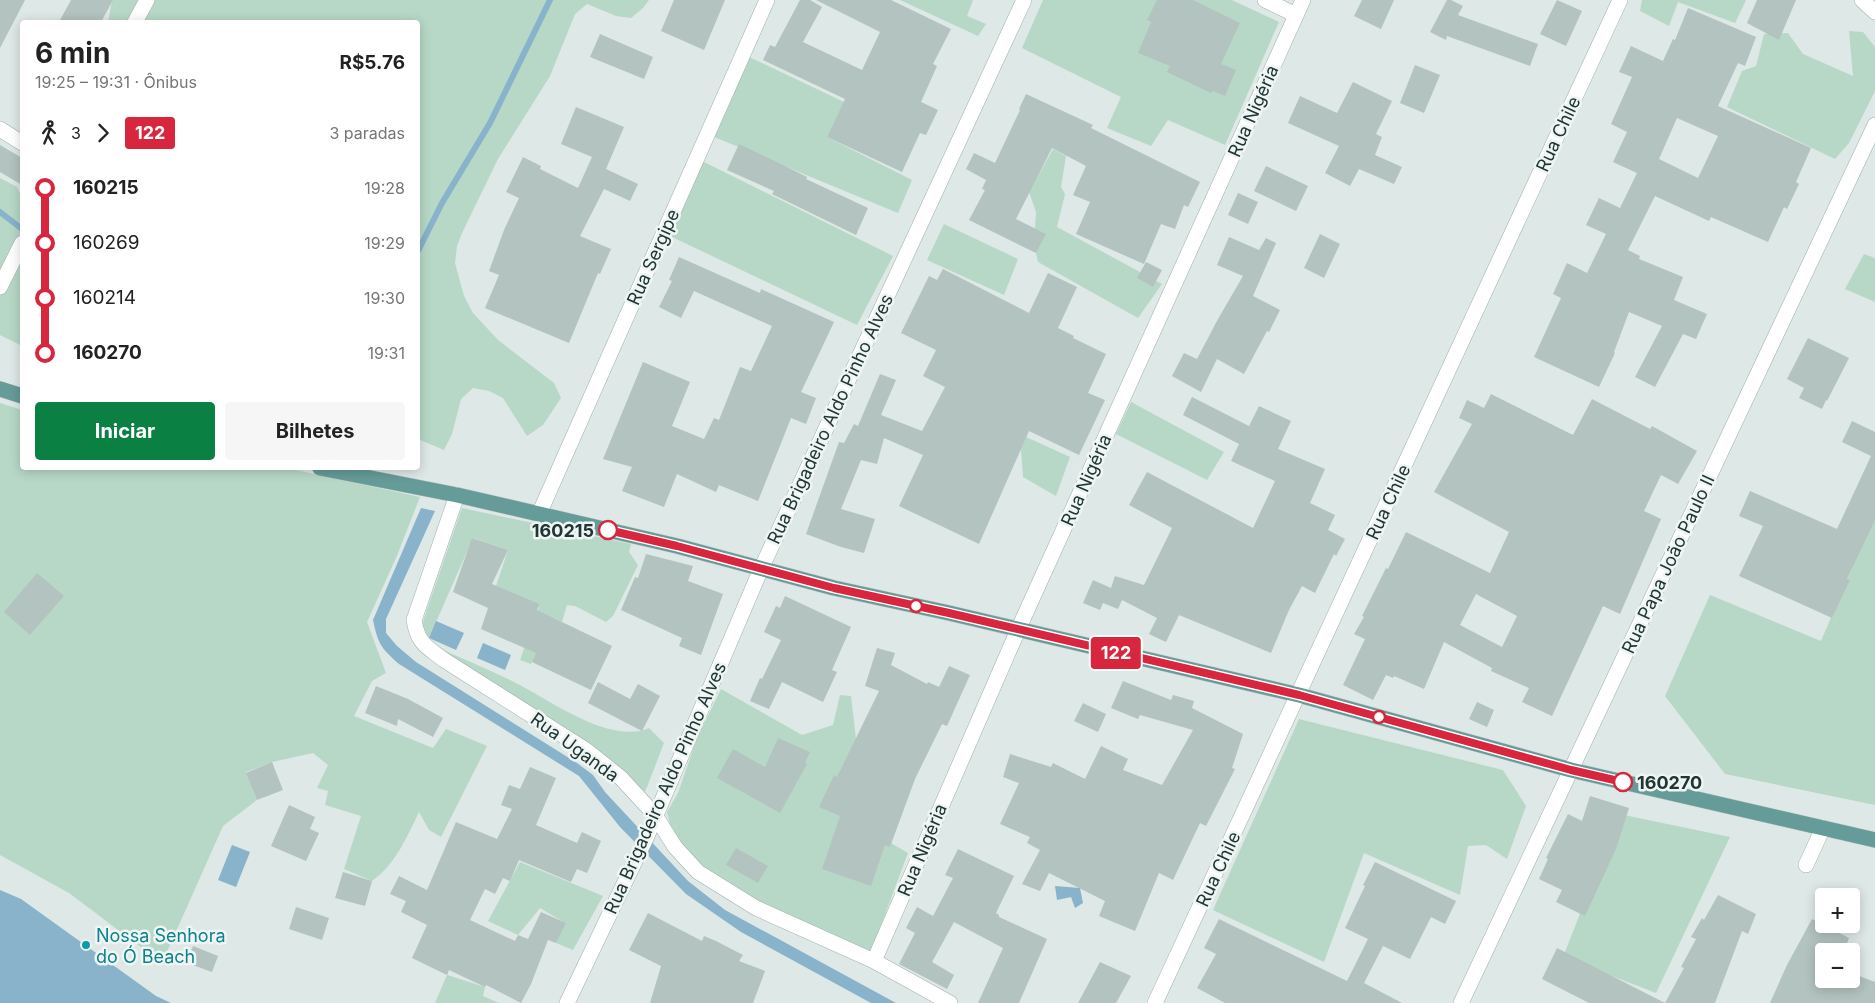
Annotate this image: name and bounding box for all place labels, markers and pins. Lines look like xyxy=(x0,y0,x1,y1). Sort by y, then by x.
place label: 160215 xyxy=(532,520,594,541)
marker: 160215 xyxy=(598,520,618,540)
unlabelled marker xyxy=(909,599,923,613)
unlabelled marker xyxy=(1372,710,1386,724)
marker: 160270 xyxy=(1613,772,1633,792)
place label: 160270 xyxy=(1637,772,1702,793)
place label: Nossa Senhora do Ó Beach xyxy=(96,925,226,967)
marker: Nossa Senhora do Ó Beach xyxy=(80,939,92,951)

